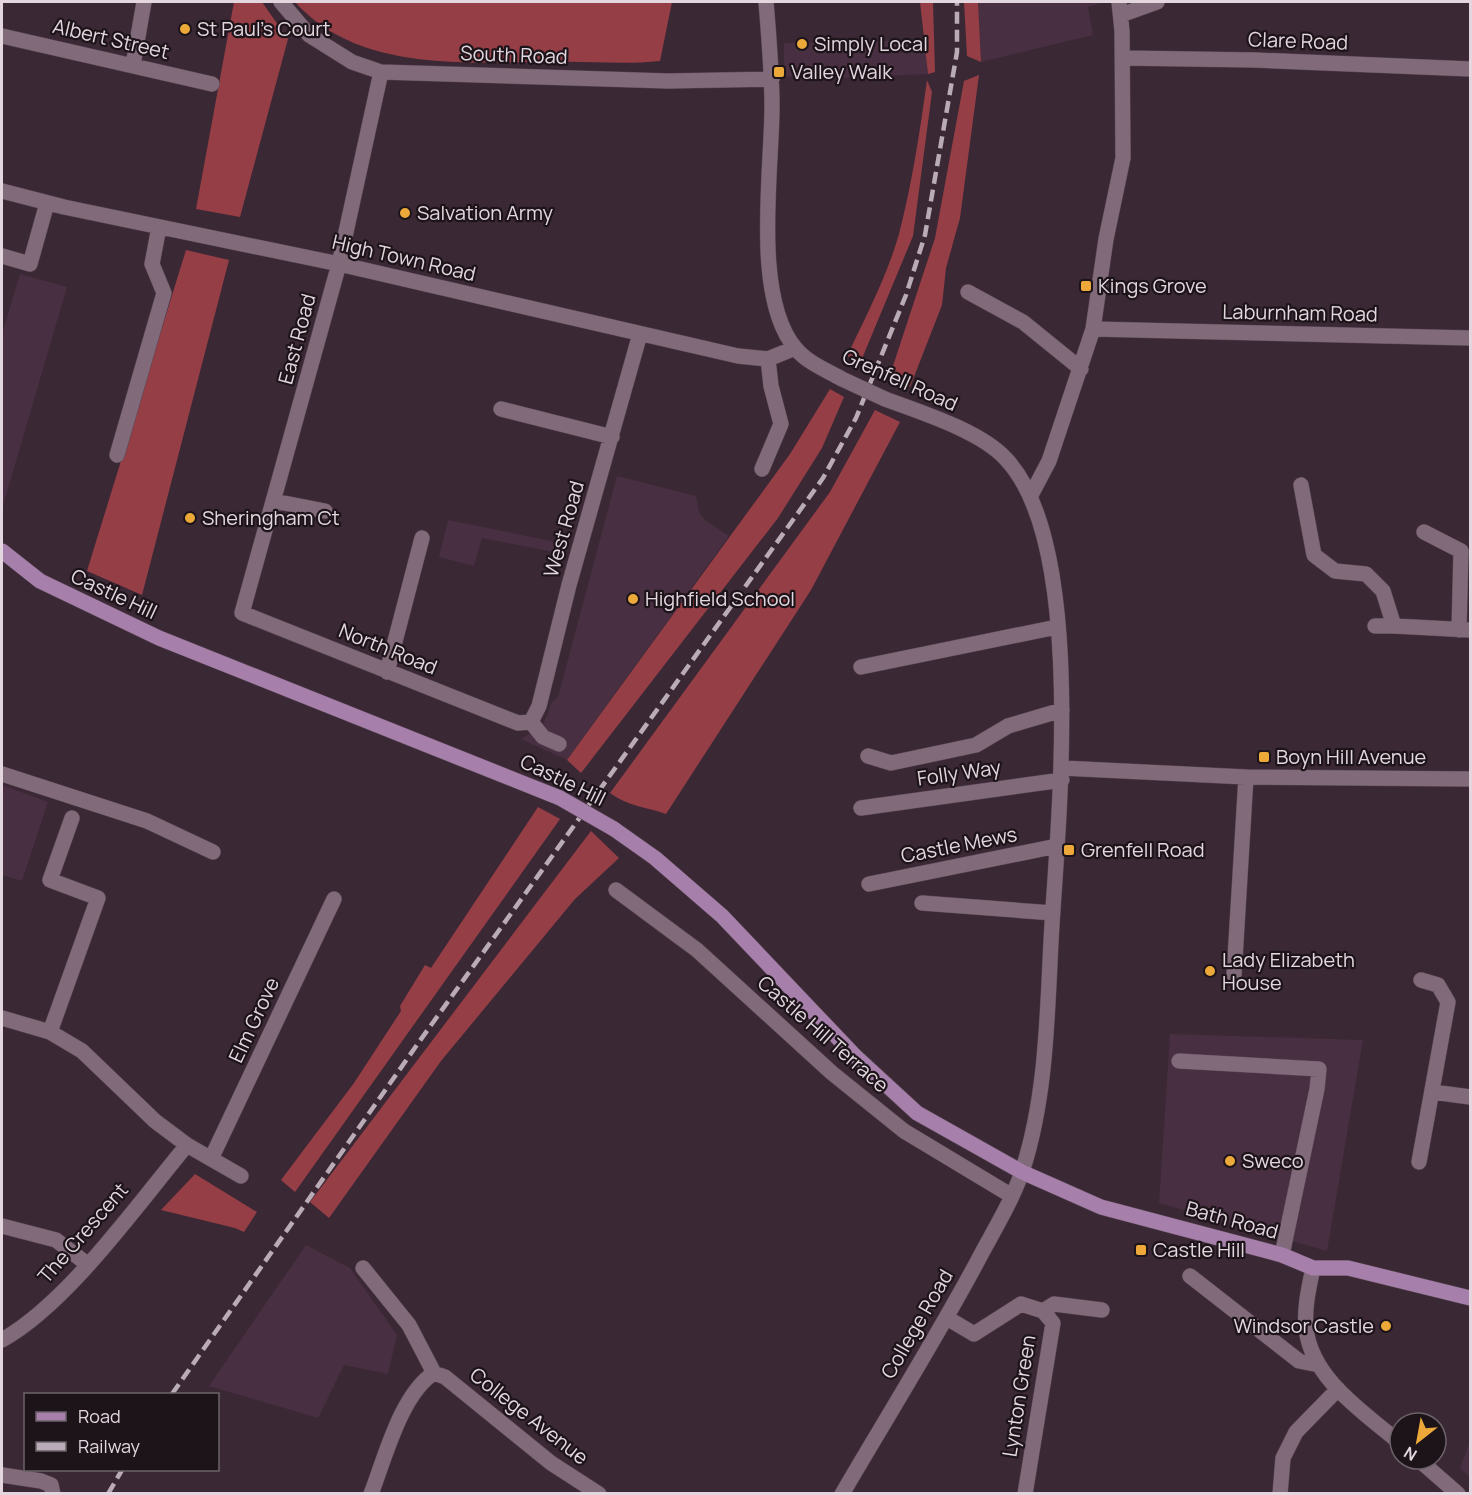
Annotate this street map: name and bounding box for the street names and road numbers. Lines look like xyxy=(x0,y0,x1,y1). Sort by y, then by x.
street label: Albert Street xyxy=(50,12,172,65)
street label: Clare Road xyxy=(1247,25,1349,56)
street label: South Road xyxy=(460,39,568,70)
street label: High Town Road xyxy=(330,228,479,287)
street label: East Road xyxy=(272,291,322,387)
street label: Laburnham Road xyxy=(1222,298,1378,327)
street label: Grenfell Road xyxy=(838,342,962,417)
street label: West Road xyxy=(537,477,590,580)
street label: Castle Hill xyxy=(67,562,162,625)
street label: North Road xyxy=(335,617,441,681)
street label: Castle Hill xyxy=(516,747,610,812)
street label: Folly Way xyxy=(915,753,1003,792)
street label: Castle Mews xyxy=(898,820,1019,869)
street label: Castle Hill Terrace xyxy=(752,969,895,1098)
street label: Elm Grove xyxy=(222,973,285,1067)
street label: The Crescent xyxy=(31,1177,134,1289)
street label: Bath Road xyxy=(1183,1194,1281,1245)
street label: College Road xyxy=(874,1264,959,1383)
street label: Lynton Green xyxy=(996,1333,1041,1459)
street label: College Avenue xyxy=(465,1361,594,1470)

